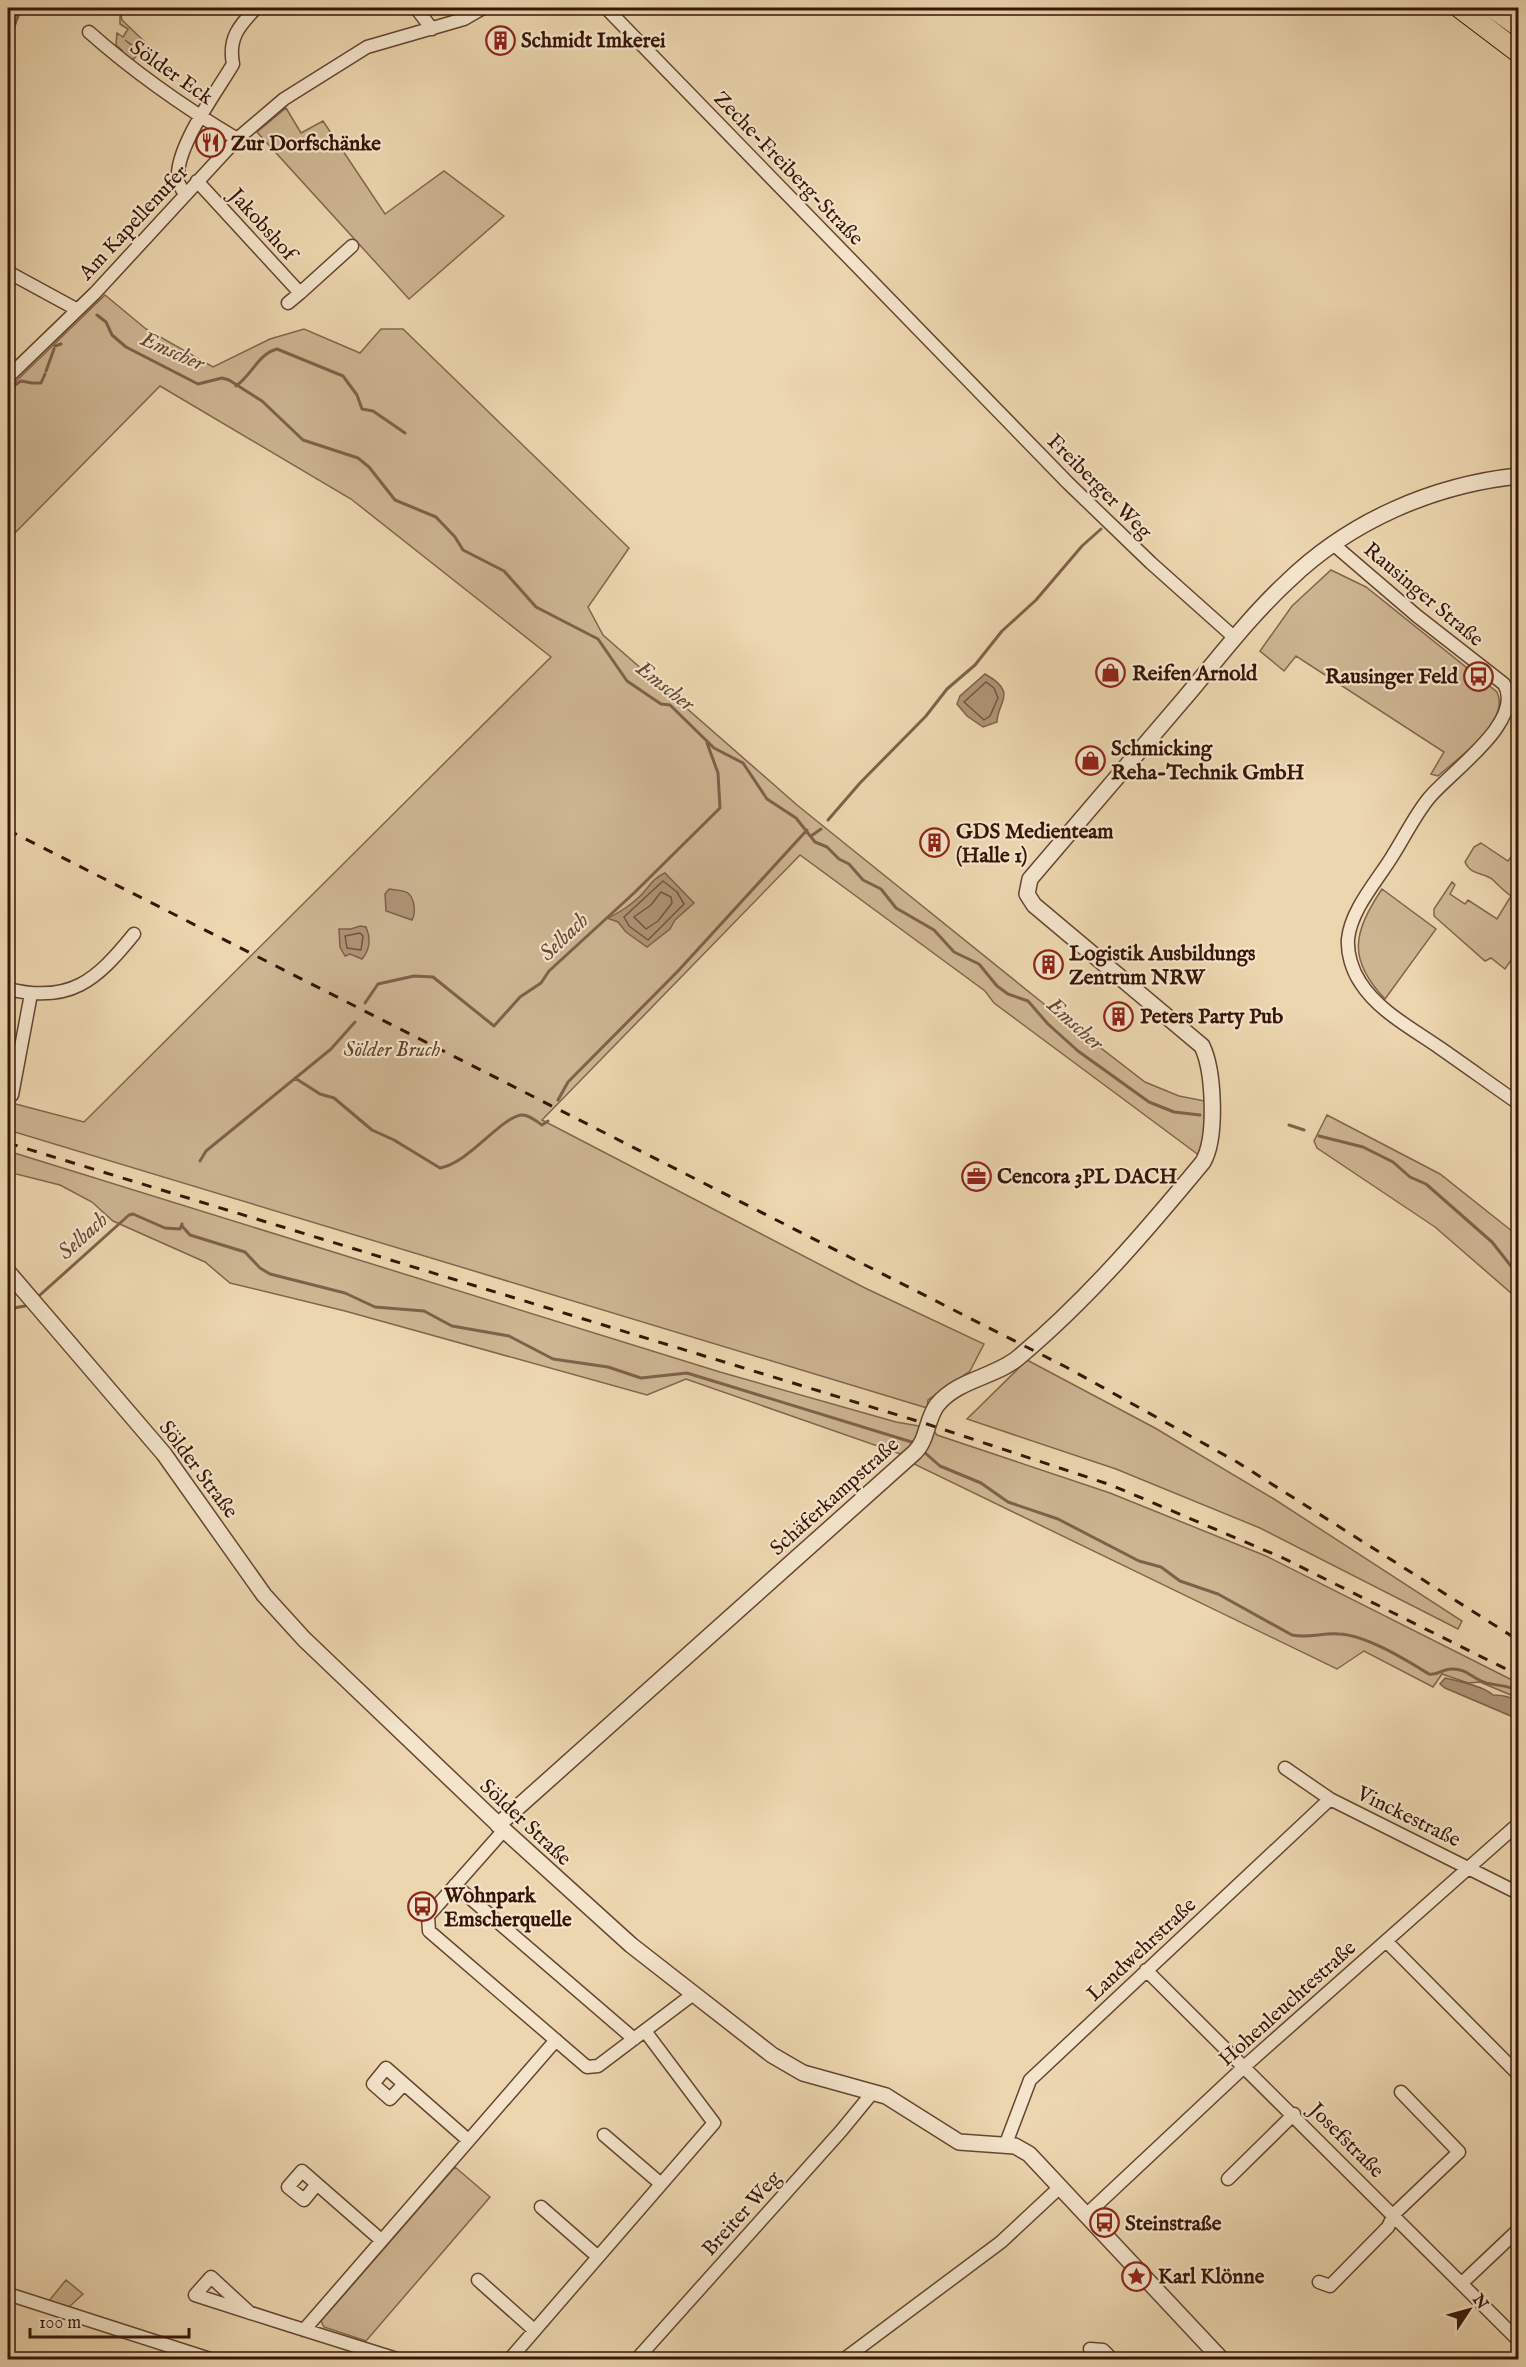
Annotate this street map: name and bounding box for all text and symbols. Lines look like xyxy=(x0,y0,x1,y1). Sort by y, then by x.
building icon: Schmidt Imkerei xyxy=(484,24,516,56)
place label: Schmidt Imkerei xyxy=(521,28,666,55)
street label: Sölder Eck xyxy=(124,35,219,112)
street label: Zeche-Freiberg-Straße xyxy=(707,86,869,252)
restaurant icon: Zur Dorfschänke xyxy=(194,127,226,159)
place label: Zur Dorfschänke xyxy=(231,131,381,158)
street label: Am Kapellenufer xyxy=(73,159,195,287)
street label: Jakobshof xyxy=(221,182,304,269)
water label: Emscher xyxy=(135,325,210,379)
street label: Freiberger Weg xyxy=(1041,429,1158,546)
street label: Rausinger Straße xyxy=(1357,537,1489,653)
water label: Emscher xyxy=(629,654,701,719)
shop icon: Reifen Arnold xyxy=(1095,657,1127,689)
bus stop icon: Rausinger Feld xyxy=(1463,660,1495,692)
place label: Reifen Arnold xyxy=(1132,661,1258,688)
place label: Rausinger Feld xyxy=(1325,664,1459,691)
place label: Schmicking Reha-Technik GmbH xyxy=(1111,736,1304,787)
shop icon: Schmicking Reha-Technik GmbH xyxy=(1074,744,1106,776)
place label: GDS Medienteam (Halle 1) xyxy=(956,819,1114,870)
building icon: GDS Medienteam (Halle 1) xyxy=(919,827,951,859)
water label: Selbach xyxy=(534,907,595,968)
place label: Logistik Ausbildungs Zentrum NRW xyxy=(1069,941,1255,992)
building icon: Logistik Ausbildungs Zentrum NRW xyxy=(1032,949,1064,981)
water label: Emscher xyxy=(1040,991,1110,1058)
building icon: Peters Party Pub xyxy=(1103,1000,1135,1032)
place label: Peters Party Pub xyxy=(1140,1004,1283,1031)
park label: Sölder Bruch xyxy=(344,1037,441,1064)
office icon: Cencora 3PL DACH xyxy=(960,1160,992,1192)
place label: Cencora 3PL DACH xyxy=(997,1164,1177,1191)
water label: Selbach xyxy=(52,1207,114,1266)
street label: Sölder Straße xyxy=(152,1415,244,1525)
street label: Schäferkampstraße xyxy=(765,1432,905,1562)
street label: Sölder Straße xyxy=(473,1774,577,1873)
street label: Vinckestraße xyxy=(1351,1780,1465,1854)
place label: Wohnpark Emscherquelle xyxy=(443,1883,572,1934)
bus stop icon: Wohnpark Emscherquelle xyxy=(407,1891,439,1923)
street label: Landwehrstraße xyxy=(1082,1892,1203,2008)
street label: Hohenleuchtestraße xyxy=(1214,1935,1363,2073)
street label: Josefstraße xyxy=(1301,2096,1390,2185)
street label: Breiter Weg xyxy=(697,2165,788,2262)
bus stop icon: Steinstraße xyxy=(1088,2207,1120,2239)
place label: Steinstraße xyxy=(1125,2211,1222,2238)
place icon: Karl Klönne xyxy=(1121,2260,1153,2292)
place label: Karl Klönne xyxy=(1158,2264,1265,2291)
north arrow xyxy=(1439,2280,1499,2340)
text: N xyxy=(1467,2290,1492,2314)
scale bar xyxy=(30,2301,189,2339)
text: 100 m xyxy=(39,2312,81,2335)

